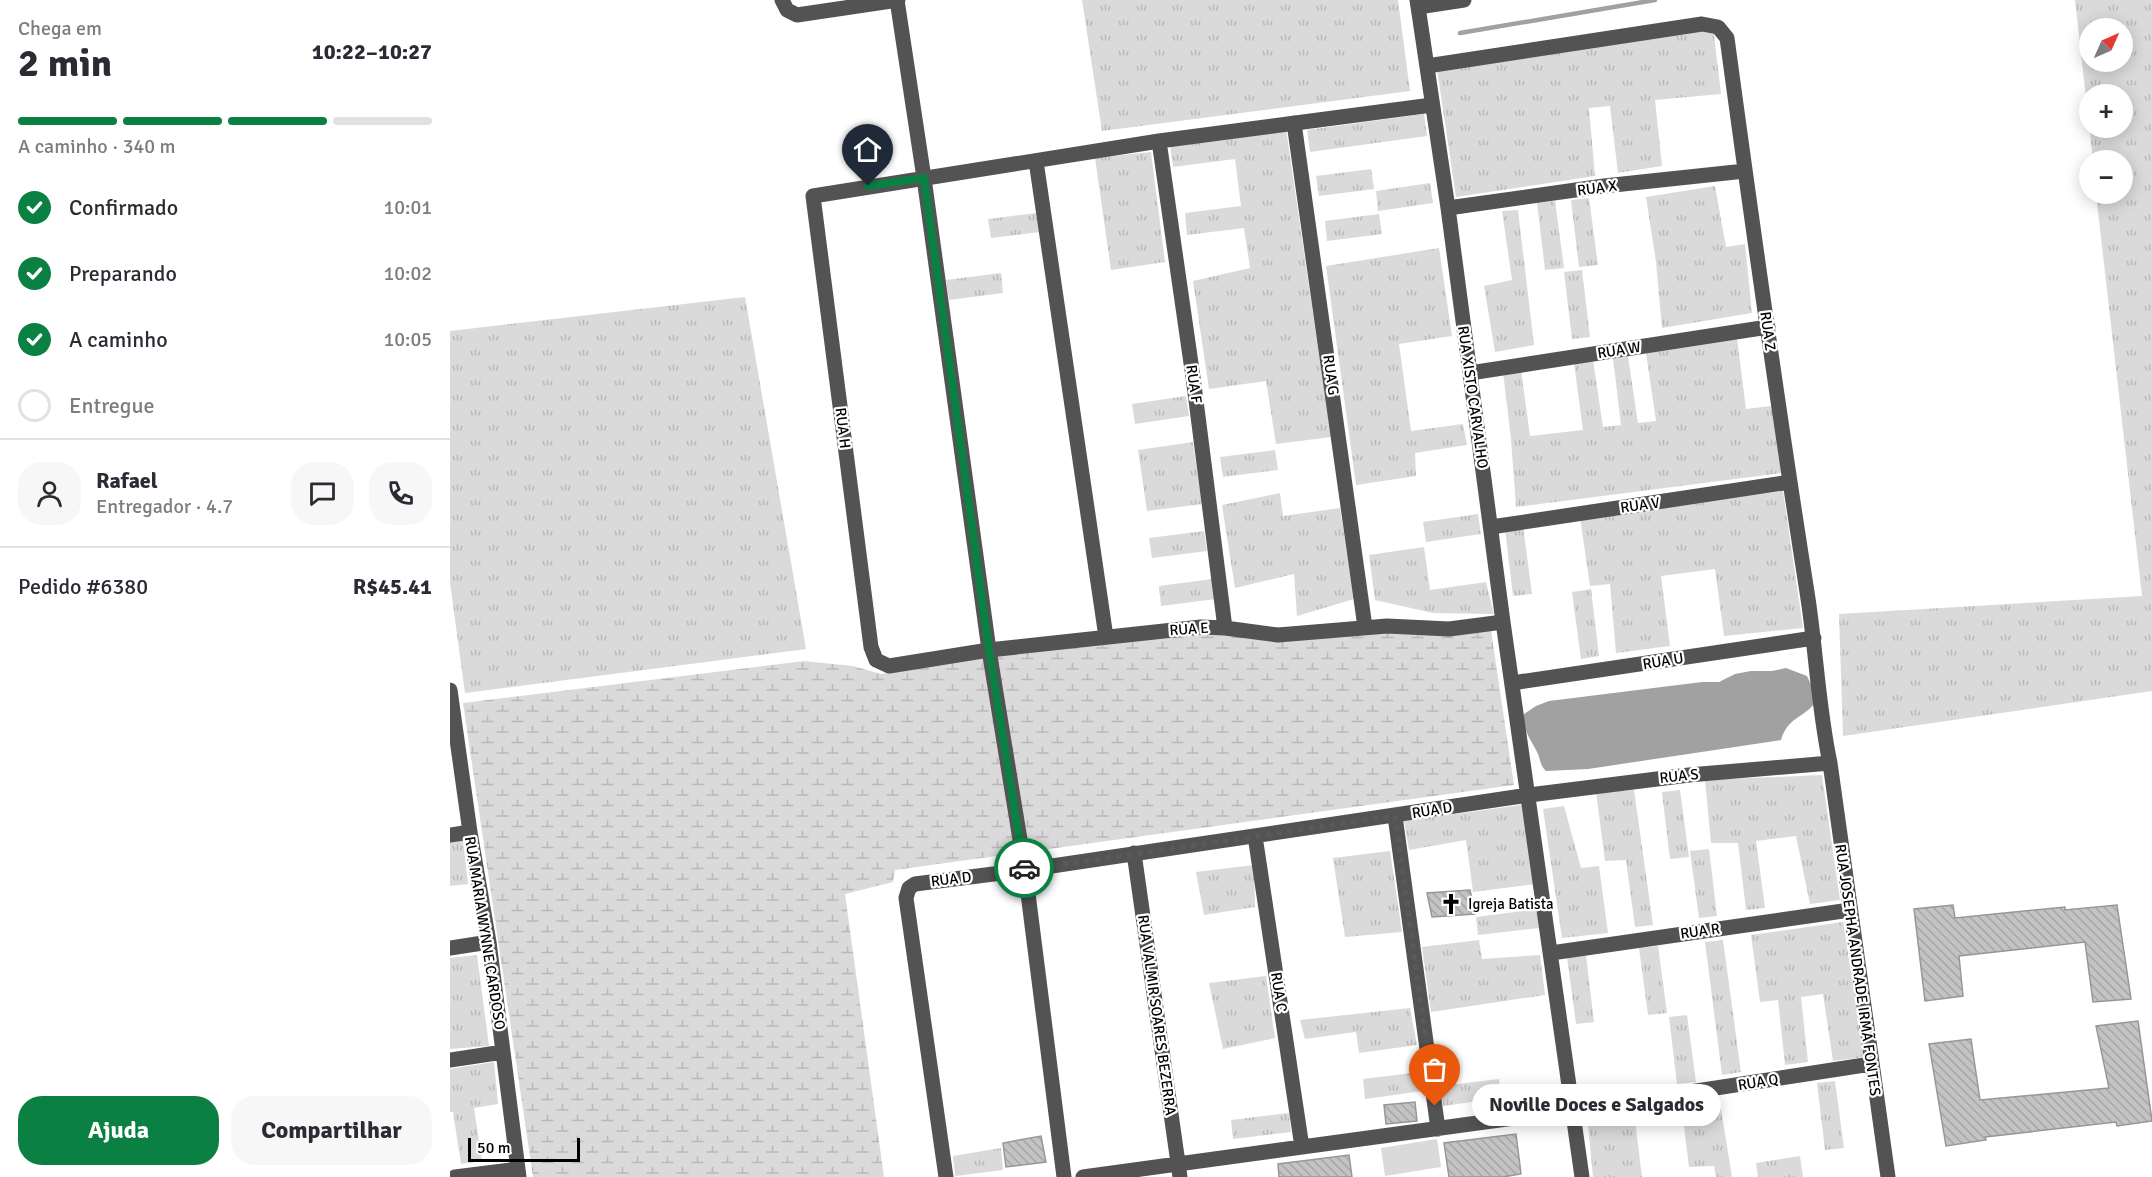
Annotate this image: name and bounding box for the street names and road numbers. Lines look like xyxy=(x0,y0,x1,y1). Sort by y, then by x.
street label: RUA X xyxy=(1576,177,1618,199)
street label: RUA Z xyxy=(1756,310,1780,352)
street label: RUA XISTO CARVALHO xyxy=(1454,324,1492,470)
street label: RUA W xyxy=(1596,338,1642,362)
street label: RUA G xyxy=(1319,354,1343,396)
street label: RUA F xyxy=(1182,364,1206,405)
street label: RUA H xyxy=(832,406,854,450)
street label: RUA V xyxy=(1619,493,1661,517)
street label: RUA E xyxy=(1169,619,1209,639)
street label: RUA U xyxy=(1641,649,1685,673)
street label: RUA S xyxy=(1658,765,1700,787)
street label: RUA D xyxy=(1410,798,1454,822)
street label: RUA MARIA WYNNE CARDOSO xyxy=(461,835,509,1031)
street label: RUA JOSEPHA ANDRADE IRMÃ FONTES xyxy=(1831,843,1886,1097)
street label: RUA D xyxy=(930,868,972,890)
street label: RUA VALMIR SOARES BEZERRA xyxy=(1134,913,1180,1117)
street label: RUA R xyxy=(1679,919,1721,943)
street label: RUA C xyxy=(1267,971,1291,1013)
street label: RUA Q xyxy=(1736,1070,1780,1094)

